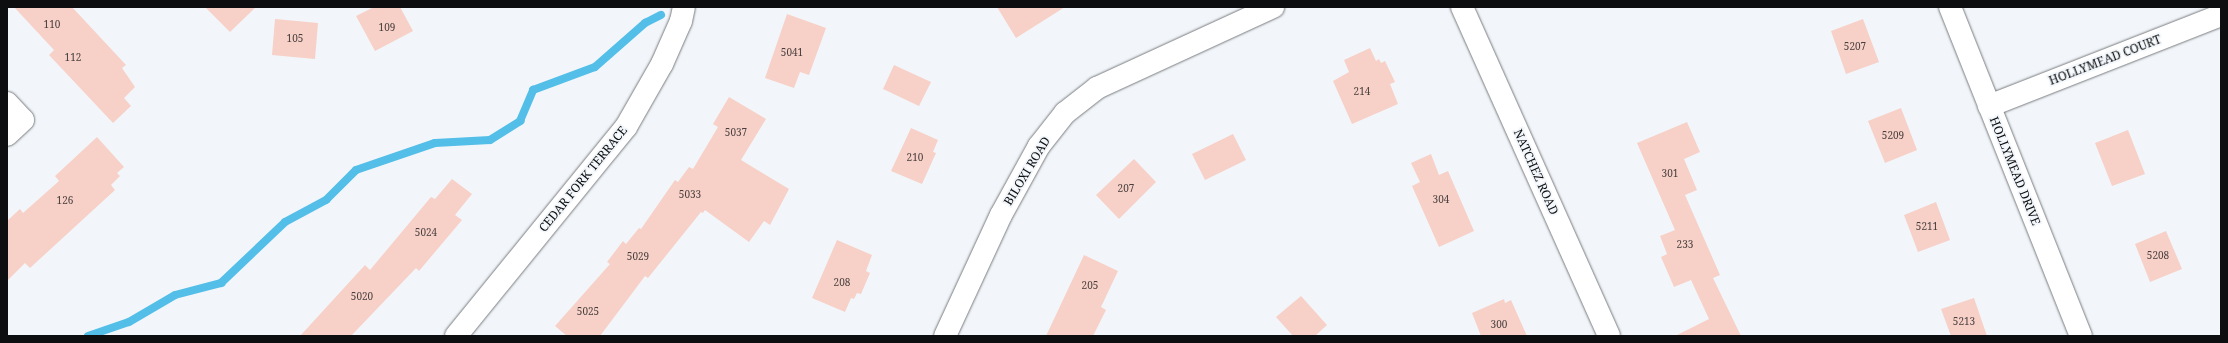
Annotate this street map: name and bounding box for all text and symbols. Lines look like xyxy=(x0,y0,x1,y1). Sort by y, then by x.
house number: 110 xyxy=(44,19,60,31)
house number: 109 xyxy=(379,22,395,34)
street label: HOLLYMEAD COURT xyxy=(2047,32,2163,88)
house number: 105 xyxy=(287,33,303,45)
house number: 5207 xyxy=(1844,41,1866,53)
house number: 5041 xyxy=(781,47,803,59)
house number: 112 xyxy=(65,52,81,64)
house number: 214 xyxy=(1354,86,1370,98)
street label: HOLLYMEAD DRIVE xyxy=(1987,115,2043,227)
street label: CEDAR FORK TERRACE xyxy=(536,123,630,235)
house number: 5037 xyxy=(725,127,747,139)
street label: NATCHEZ ROAD xyxy=(1511,127,1561,217)
house number: 5209 xyxy=(1882,130,1904,142)
street label: BILOXI ROAD xyxy=(1001,134,1053,208)
house number: 210 xyxy=(907,152,923,164)
house number: 301 xyxy=(1662,168,1678,180)
house number: 207 xyxy=(1118,183,1134,195)
house number: 5033 xyxy=(679,189,701,201)
house number: 304 xyxy=(1433,194,1449,206)
house number: 126 xyxy=(57,195,73,207)
house number: 5211 xyxy=(1916,221,1938,233)
house number: 5024 xyxy=(415,227,437,239)
house number: 233 xyxy=(1677,239,1693,251)
house number: 5208 xyxy=(2147,250,2169,262)
house number: 5029 xyxy=(627,251,649,263)
house number: 208 xyxy=(834,277,850,289)
house number: 205 xyxy=(1082,280,1098,292)
house number: 5020 xyxy=(351,291,373,303)
house number: 5025 xyxy=(577,306,599,318)
house number: 5213 xyxy=(1953,316,1975,328)
house number: 300 xyxy=(1491,319,1507,331)

